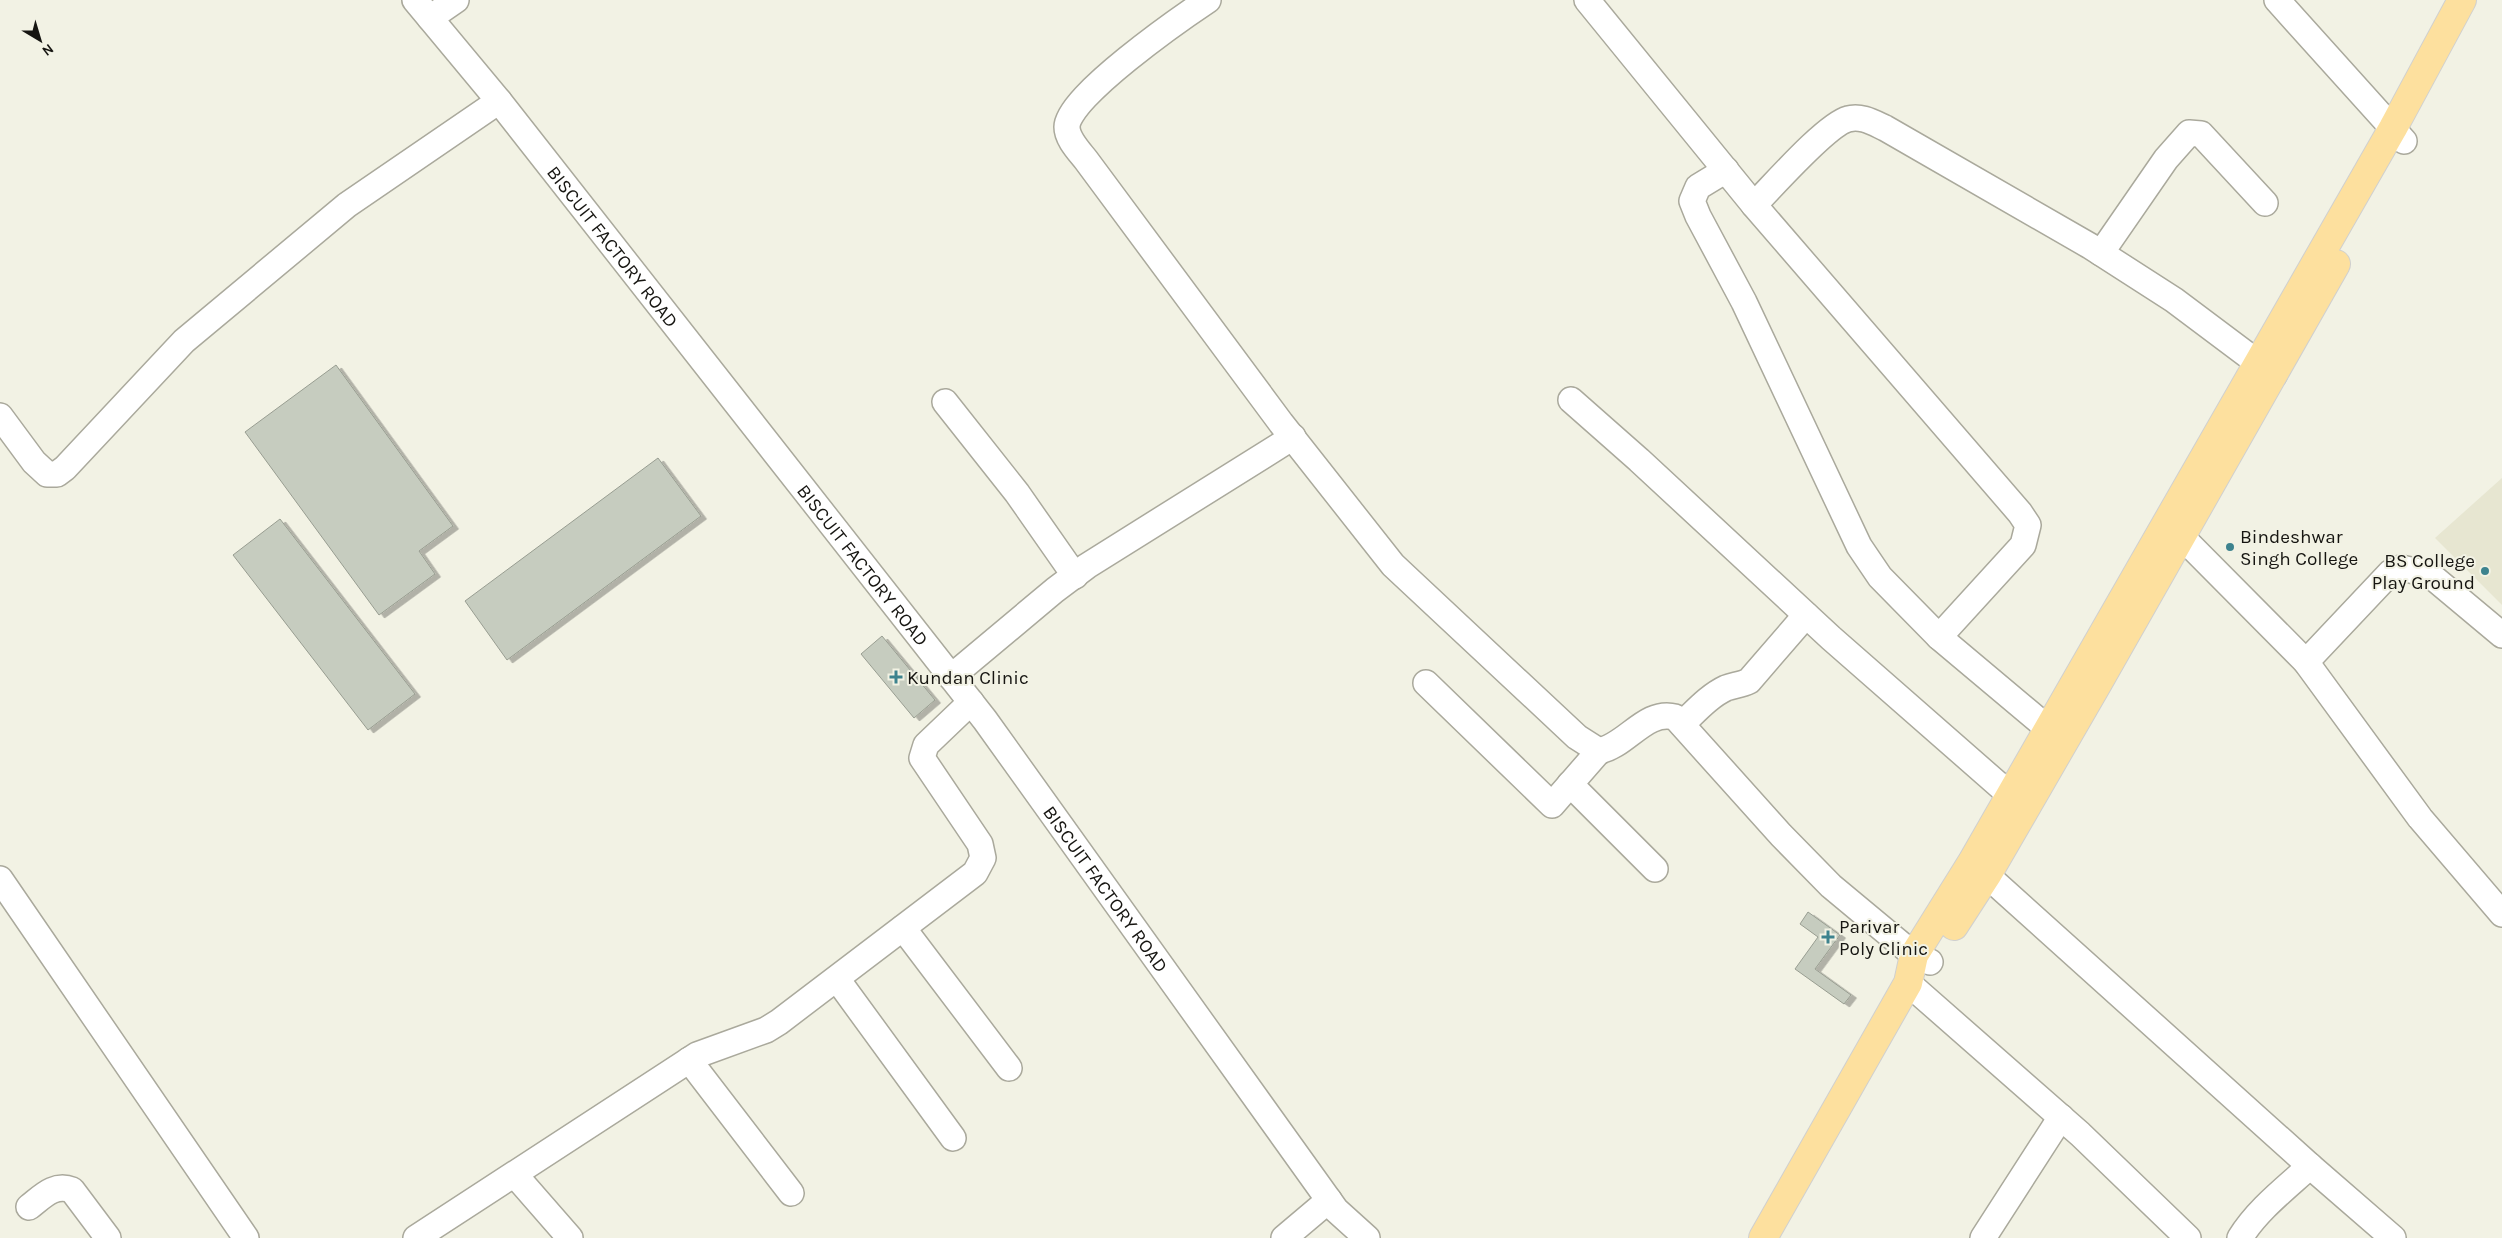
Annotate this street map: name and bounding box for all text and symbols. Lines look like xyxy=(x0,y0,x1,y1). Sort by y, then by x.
north arrow xyxy=(15,15,65,65)
text: N xyxy=(39,40,57,60)
street label: BISCUIT FACTORY ROAD xyxy=(542,162,682,332)
street label: BISCUIT FACTORY ROAD xyxy=(792,480,933,651)
place label: Bindeshwar Singh College xyxy=(2240,526,2358,570)
marker: Bindeshwar Singh College xyxy=(2224,541,2236,553)
place label: BS College Play Ground xyxy=(2372,550,2475,594)
marker: BS College Play Ground xyxy=(2479,565,2491,577)
place label: Kundan Clinic xyxy=(907,667,1029,689)
marker: Kundan Clinic xyxy=(889,670,903,684)
street label: BISCUIT FACTORY ROAD xyxy=(1038,802,1172,977)
place label: Parivar Poly Clinic xyxy=(1839,916,1928,960)
marker: Parivar Poly Clinic xyxy=(1821,930,1835,944)

